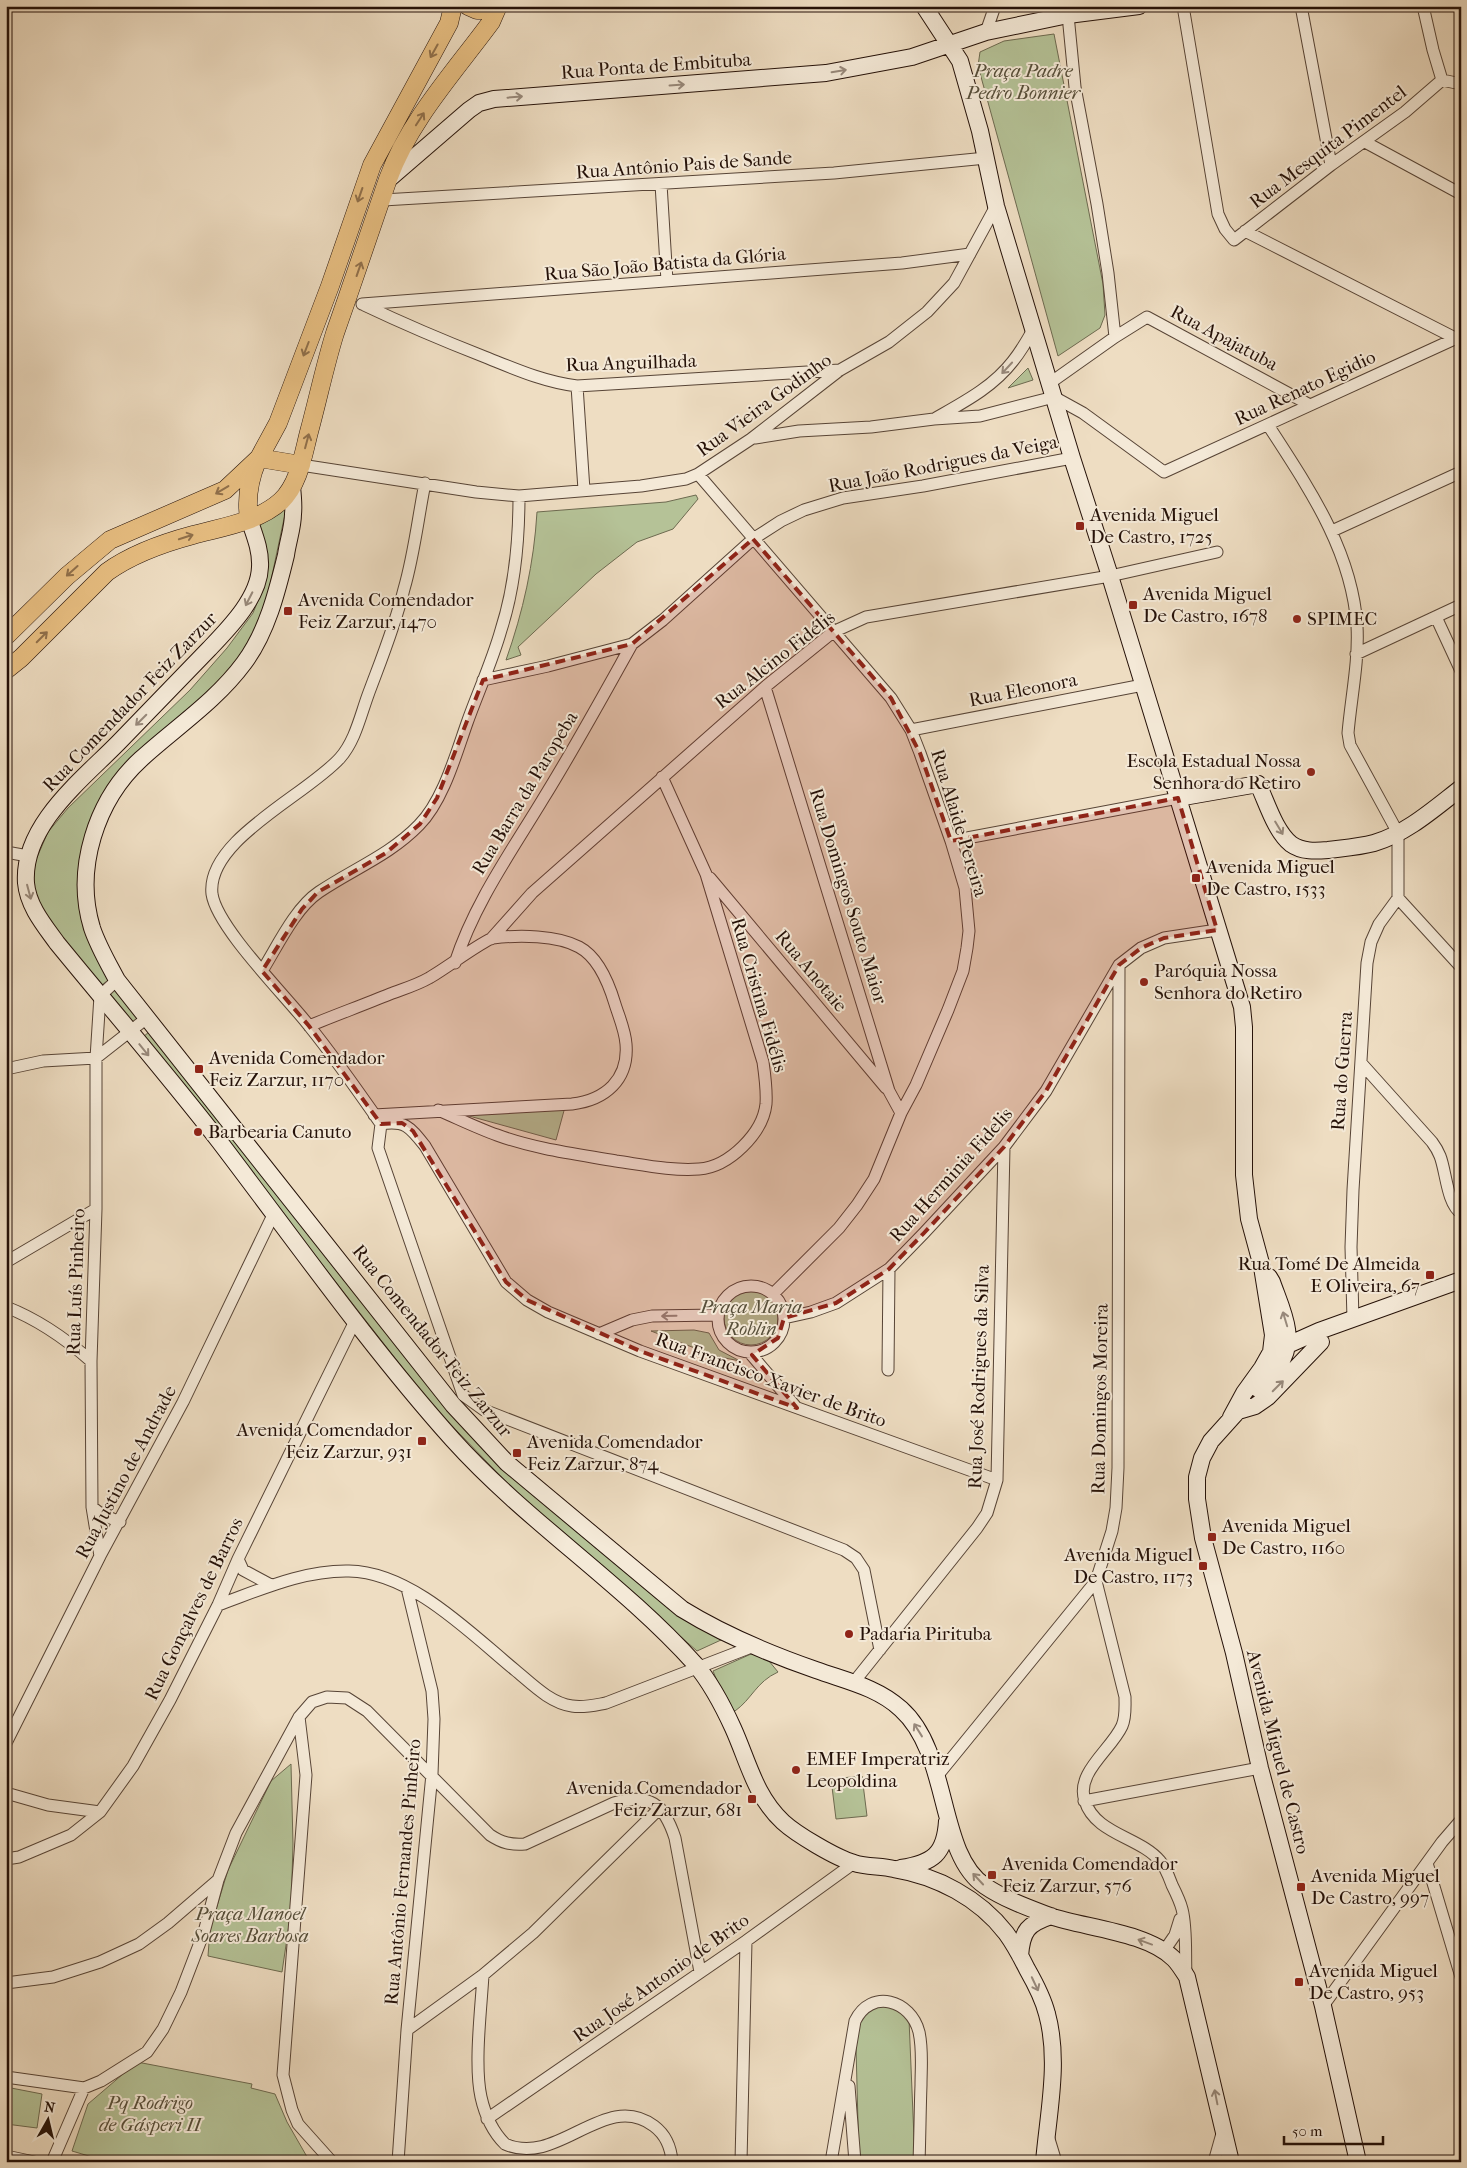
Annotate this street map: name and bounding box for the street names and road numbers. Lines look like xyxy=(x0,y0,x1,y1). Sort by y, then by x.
street label: Rua Ponta de Embituba xyxy=(560,48,752,84)
street label: Rua Mesquita Pimentel xyxy=(1245,81,1411,213)
street label: Rua Antônio Pais de Sande xyxy=(575,146,793,184)
street label: Rua São João Batista da Glória xyxy=(543,242,787,286)
street label: Rua Apajatuba xyxy=(1167,301,1282,376)
street label: Rua Renato Egidio xyxy=(1231,346,1379,430)
street label: Rua Vieira Godinho xyxy=(692,349,836,461)
street label: Rua Anguilhada xyxy=(565,350,697,376)
street label: Rua João Rodrigues da Veiga xyxy=(826,431,1060,497)
street label: Rua Alcino Fidélis xyxy=(711,606,839,714)
street label: Rua Comendador Feiz Zarzur xyxy=(38,607,222,796)
street label: Rua Eleonora xyxy=(967,669,1079,711)
street label: Rua Barra da Paropeba xyxy=(468,707,583,879)
street label: Rua Alaide Pereira xyxy=(926,747,992,900)
street label: Rua Domingos Souto Maior xyxy=(805,786,892,1007)
street label: Rua Cristina Fidélis xyxy=(726,915,792,1075)
street label: Rua Anotaie xyxy=(770,926,852,1016)
street label: Rua do Guerra xyxy=(1327,1010,1357,1131)
street label: Rua Herminia Fidelis xyxy=(885,1103,1017,1247)
street label: Rua Luís Pinheiro xyxy=(62,1208,90,1356)
street label: Rua Comendador Feiz Zarzur xyxy=(348,1240,517,1442)
street label: Rua José Rodrigues da Silva xyxy=(964,1264,994,1490)
street label: Rua Domingos Moreira xyxy=(1087,1303,1113,1495)
street label: Rua Francisco Xavier de Brito xyxy=(653,1328,890,1432)
street label: Rua Justino de Andrade xyxy=(71,1382,181,1562)
street label: Rua Gonçalves de Barros xyxy=(140,1514,248,1704)
street label: Avenida Miguel de Castro xyxy=(1242,1647,1314,1857)
street label: Rua Antônio Fernandes Pinheiro xyxy=(380,1738,426,2006)
street label: Rua José Antonio de Brito xyxy=(569,1909,754,2047)

